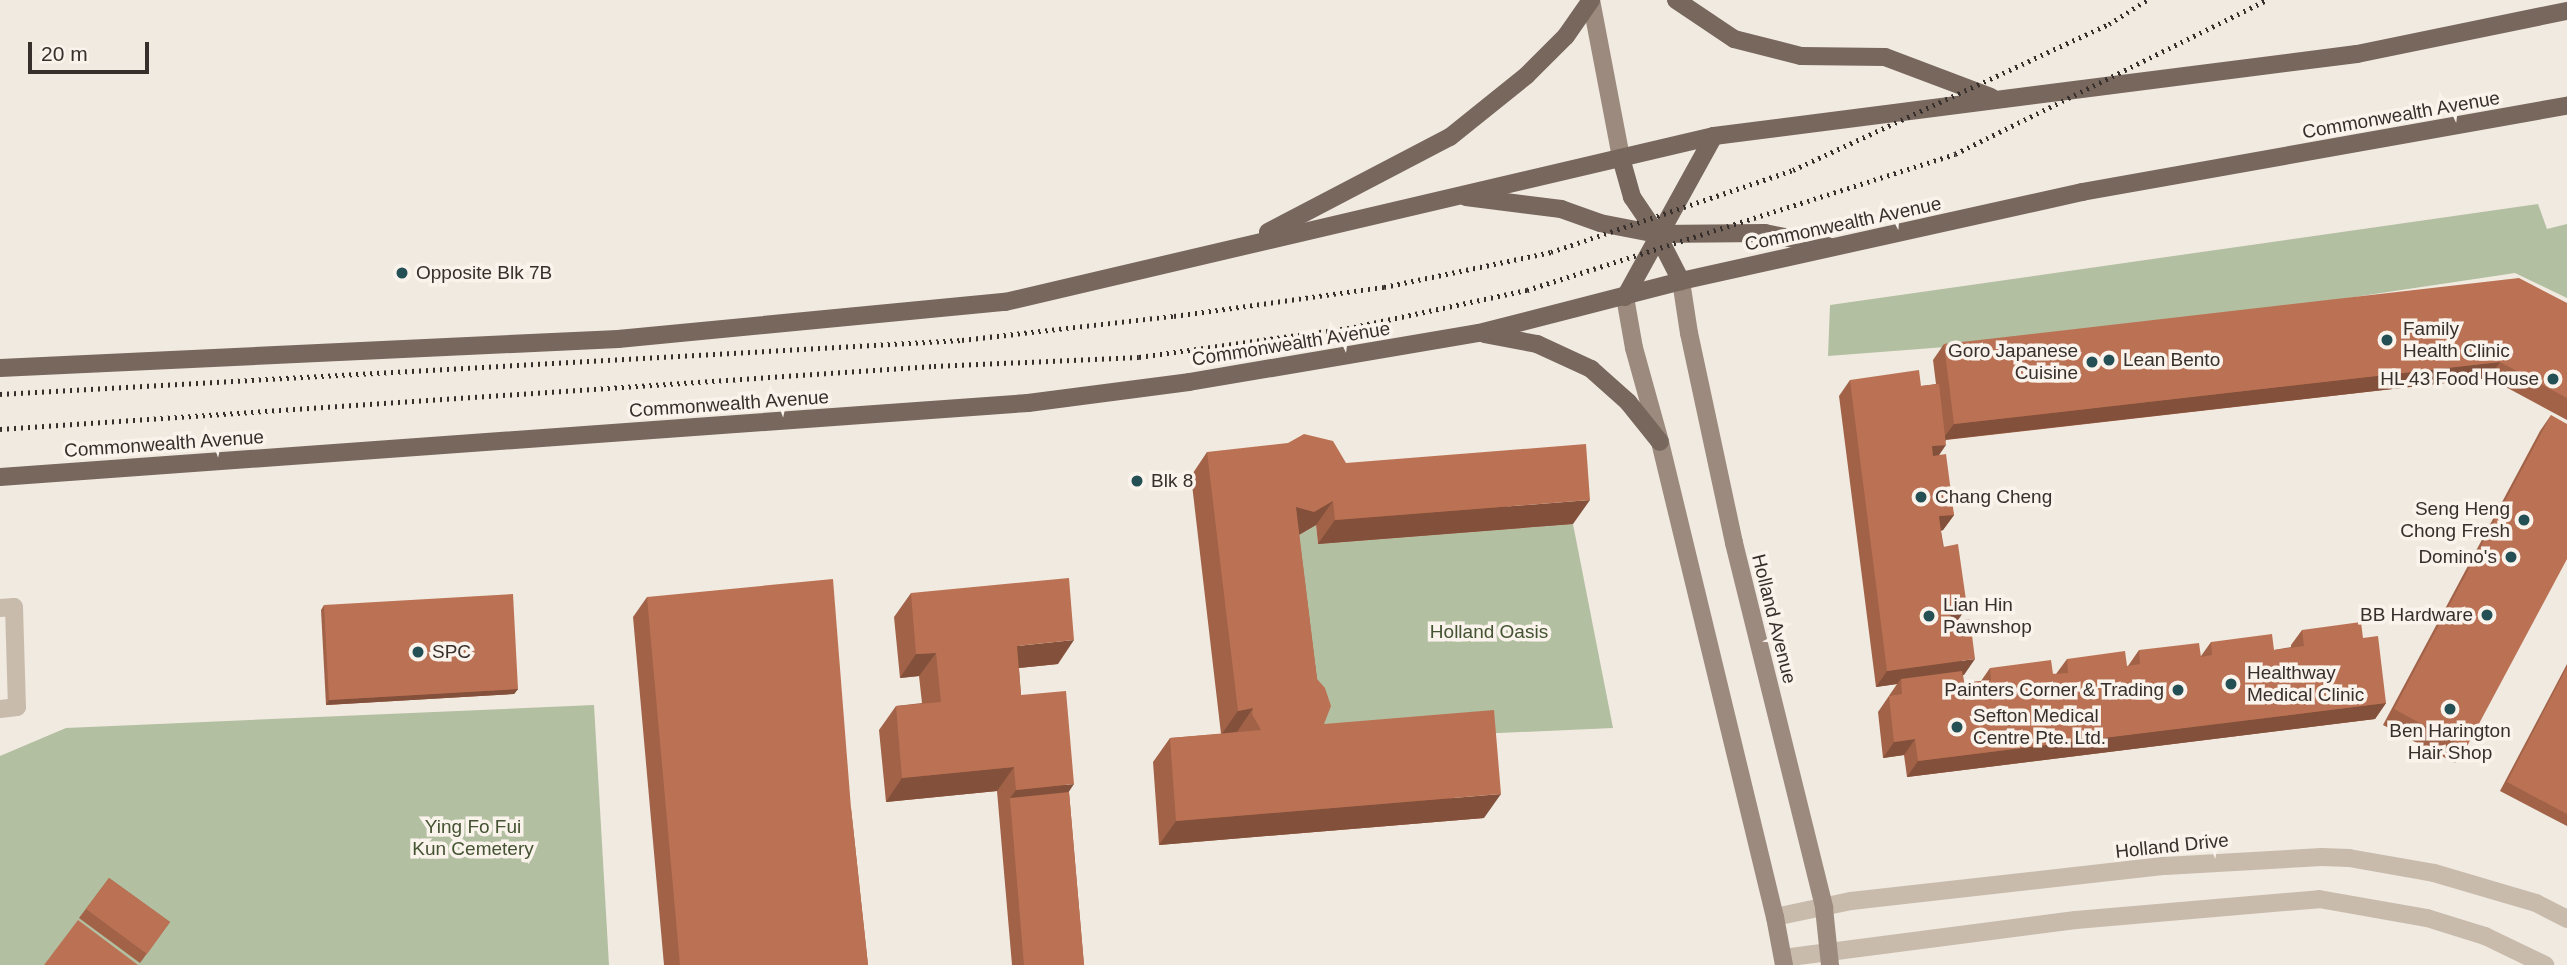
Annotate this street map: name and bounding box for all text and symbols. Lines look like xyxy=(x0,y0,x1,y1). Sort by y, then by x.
scale bar xyxy=(32,28,152,72)
text: 20 m xyxy=(41,42,88,65)
street label: Commonwealth Avenue xyxy=(2300,86,2502,144)
street label: Commonwealth Avenue xyxy=(1742,192,1944,256)
place label: Opposite Blk 7B xyxy=(416,262,552,284)
marker: Opposite Blk 7B xyxy=(394,265,410,281)
street label: Commonwealth Avenue xyxy=(1190,317,1392,371)
place label: Family Health Clinic xyxy=(2403,318,2510,362)
marker: Family Health Clinic xyxy=(2377,330,2397,350)
place label: Goro Japanese Cuisine xyxy=(1948,340,2078,384)
place label: Lean Bento xyxy=(2123,349,2220,371)
marker: Lean Bento xyxy=(2101,352,2117,368)
marker: Goro Japanese Cuisine xyxy=(2084,354,2100,370)
place label: HL 43 Food House xyxy=(2380,368,2539,390)
marker: HL 43 Food House xyxy=(2545,371,2561,387)
street label: Commonwealth Avenue xyxy=(628,386,830,422)
street label: Commonwealth Avenue xyxy=(63,426,265,462)
place label: Blk 8 xyxy=(1151,470,1193,492)
marker: Blk 8 xyxy=(1129,473,1145,489)
place label: Chang Cheng xyxy=(1935,486,2052,508)
marker: Chang Cheng xyxy=(1913,489,1929,505)
place label: Seng Heng Chong Fresh xyxy=(2400,498,2510,542)
marker: Seng Heng Chong Fresh xyxy=(2516,512,2532,528)
place label: Domino's xyxy=(2418,546,2497,568)
marker: Domino's xyxy=(2503,549,2519,565)
street label: Holland Avenue xyxy=(1747,551,1801,687)
place label: Lian Hin Pawnshop xyxy=(1943,594,2032,638)
place label: BB Hardware xyxy=(2360,604,2473,626)
marker: BB Hardware xyxy=(2479,607,2495,623)
marker: Lian Hin Pawnshop xyxy=(1921,608,1937,624)
park label: Holland Oasis xyxy=(1430,621,1548,643)
place label: SPC xyxy=(432,641,471,663)
marker: SPC xyxy=(410,644,426,660)
place label: Healthway Medical Clinic xyxy=(2247,662,2364,706)
marker: Healthway Medical Clinic xyxy=(2221,674,2241,694)
place label: Painters Corner & Trading xyxy=(1944,679,2164,701)
marker: Painters Corner & Trading xyxy=(2170,682,2186,698)
marker: Ben Harington Hair Shop xyxy=(2442,701,2458,717)
place label: Sefton Medical Centre Pte. Ltd. xyxy=(1973,705,2106,749)
marker: Sefton Medical Centre Pte. Ltd. xyxy=(1947,717,1967,737)
place label: Ben Harington Hair Shop xyxy=(2389,720,2511,764)
park label: Ying Fo Fui Kun Cemetery xyxy=(412,816,534,860)
street label: Holland Drive xyxy=(2114,829,2230,863)

